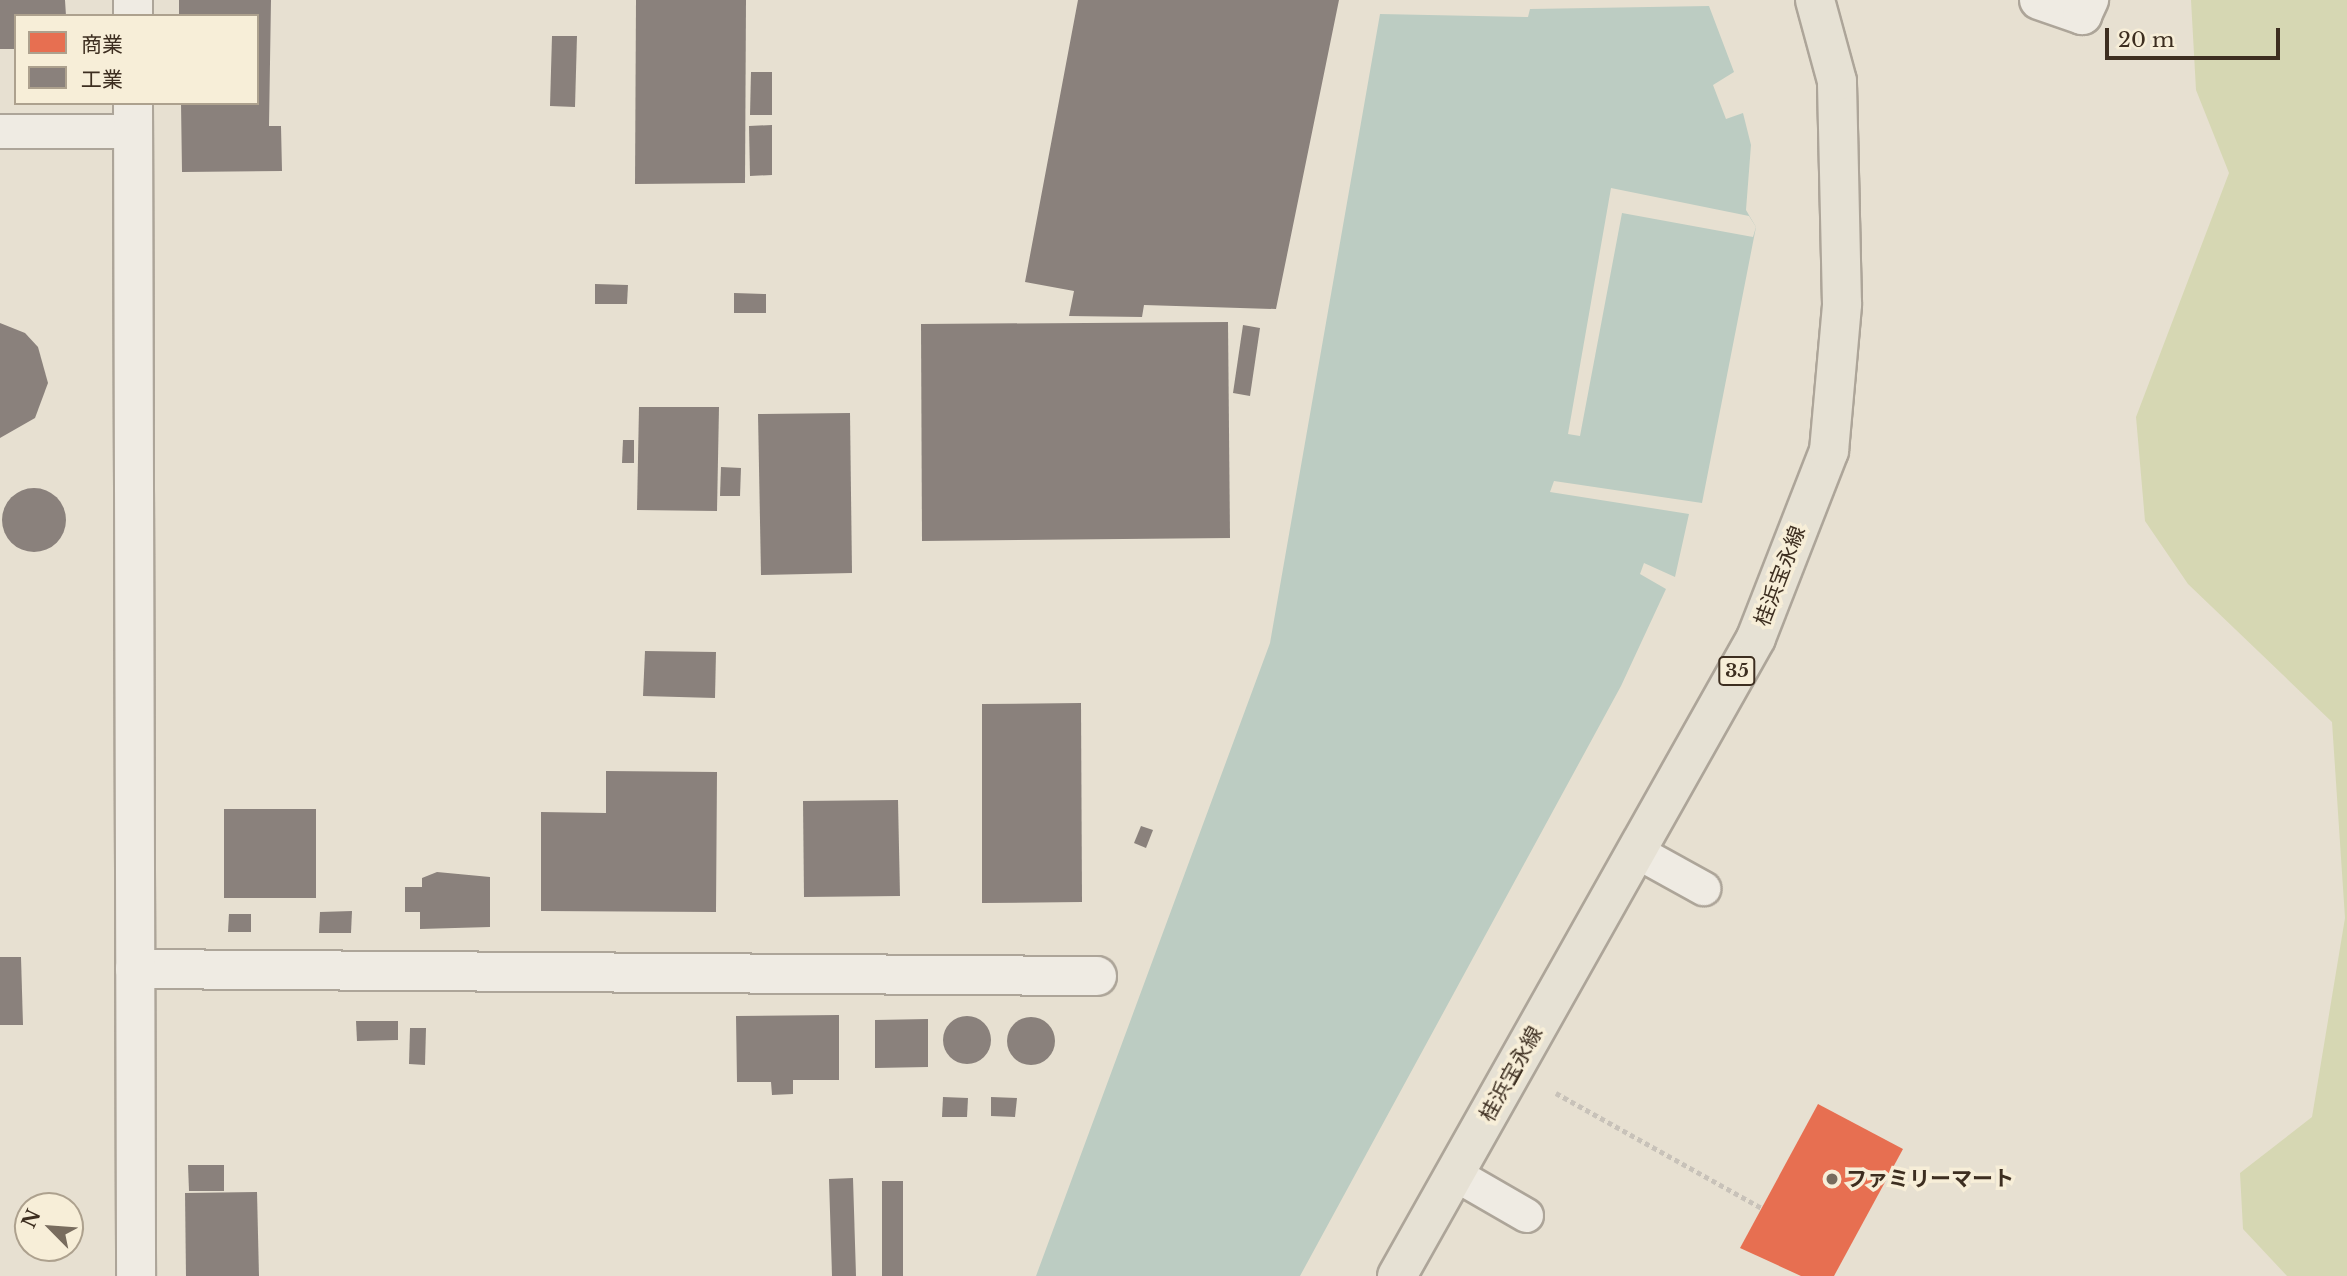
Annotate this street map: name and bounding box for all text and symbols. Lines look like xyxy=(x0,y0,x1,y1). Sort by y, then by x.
legend xyxy=(14,14,259,105)
scale bar xyxy=(2109,14,2284,58)
text: 20 m xyxy=(2118,27,2175,53)
text: 商業 xyxy=(81,32,123,58)
text: 工業 xyxy=(81,67,123,93)
street label: 桂浜宝永線 xyxy=(1749,522,1811,630)
road number: 35 xyxy=(1718,656,1756,686)
street label: 桂浜宝永線 xyxy=(1475,1022,1547,1126)
place label: ファミリーマート xyxy=(1846,1166,2014,1192)
marker: ファミリーマート xyxy=(1824,1171,1840,1187)
north arrow xyxy=(14,1192,84,1262)
text: N xyxy=(17,1206,46,1232)

